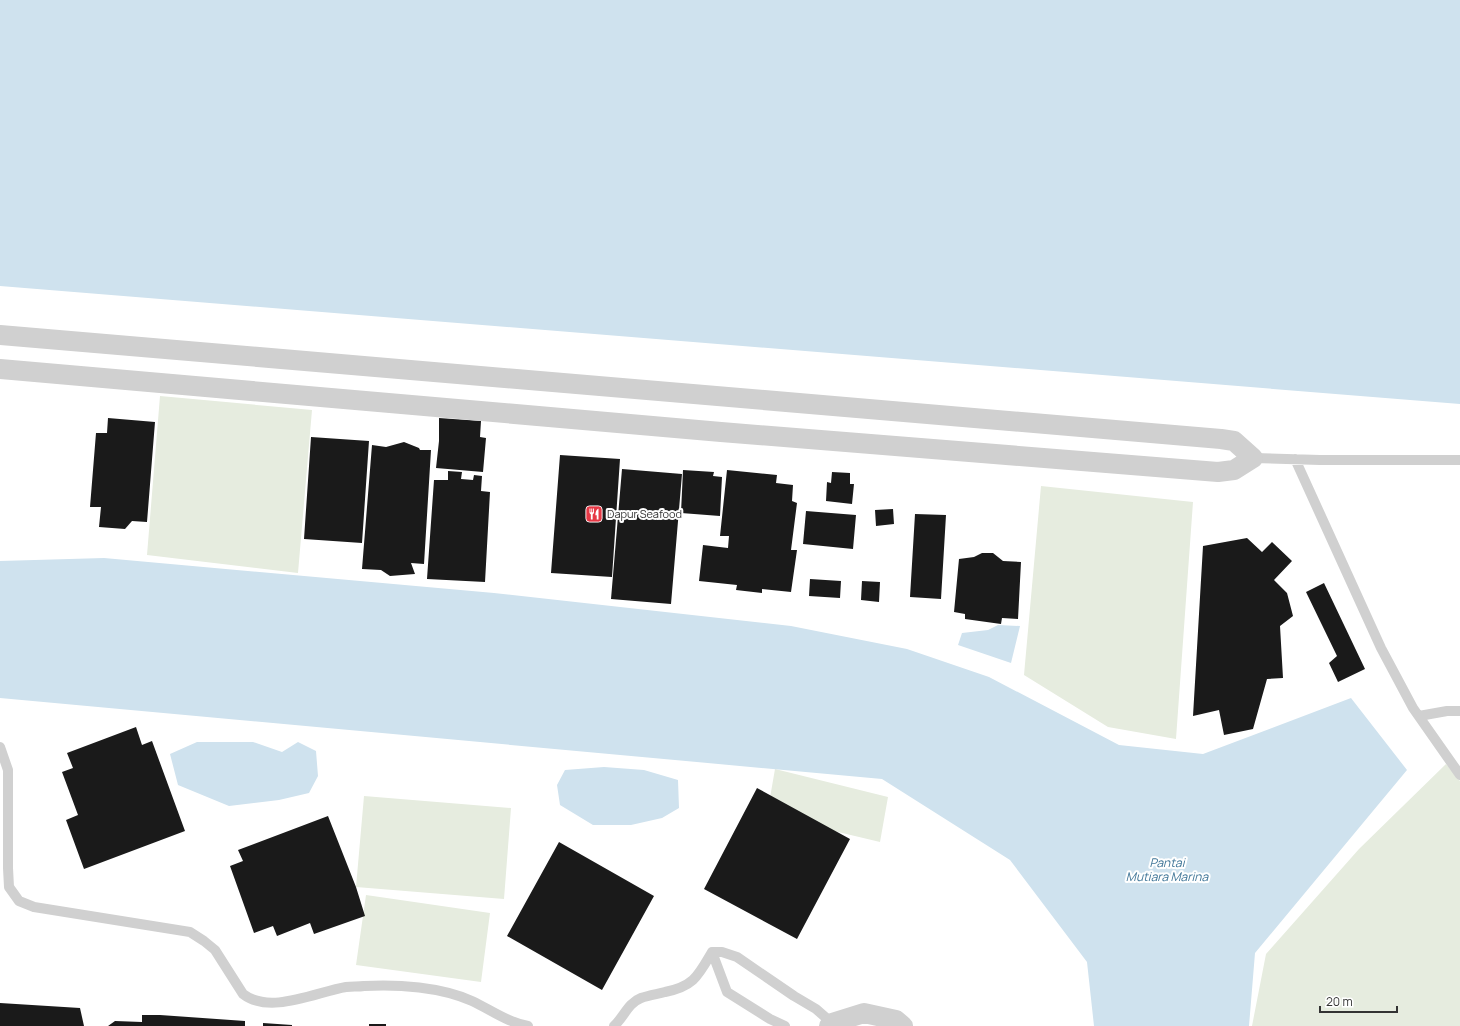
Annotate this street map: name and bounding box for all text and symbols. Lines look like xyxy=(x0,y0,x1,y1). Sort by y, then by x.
restaurant icon: Dapur Seafood xyxy=(584,504,604,524)
place label: Dapur Seafood xyxy=(607,506,682,521)
water label: Pantai Mutiara Marina xyxy=(1126,854,1209,885)
scale bar xyxy=(1320,988,1397,1014)
text: 20 m xyxy=(1326,993,1353,1010)

